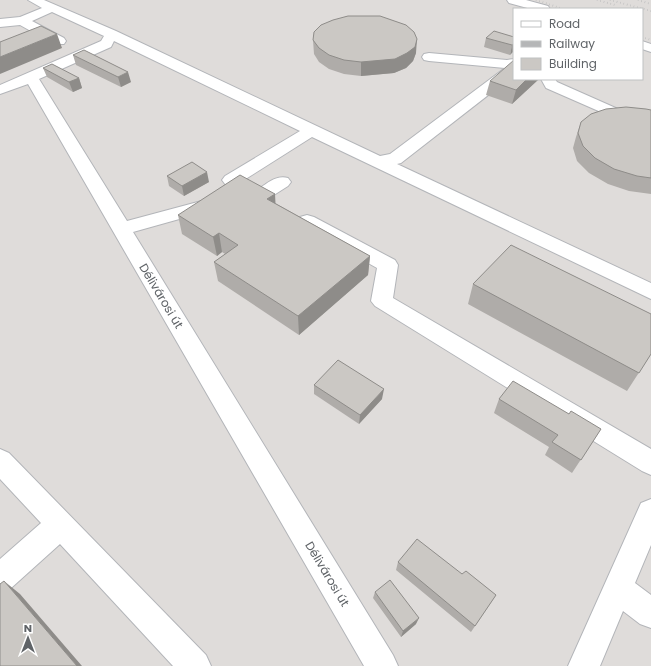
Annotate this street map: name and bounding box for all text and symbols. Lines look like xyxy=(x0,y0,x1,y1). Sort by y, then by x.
legend xyxy=(513,8,643,80)
text: Road xyxy=(549,15,580,32)
text: Railway xyxy=(549,35,595,52)
text: Building xyxy=(549,55,597,72)
street label: Délivárosi út xyxy=(135,260,188,332)
street label: Délivárosi út xyxy=(301,538,354,610)
north arrow xyxy=(8,618,48,658)
text: N xyxy=(24,620,32,636)

